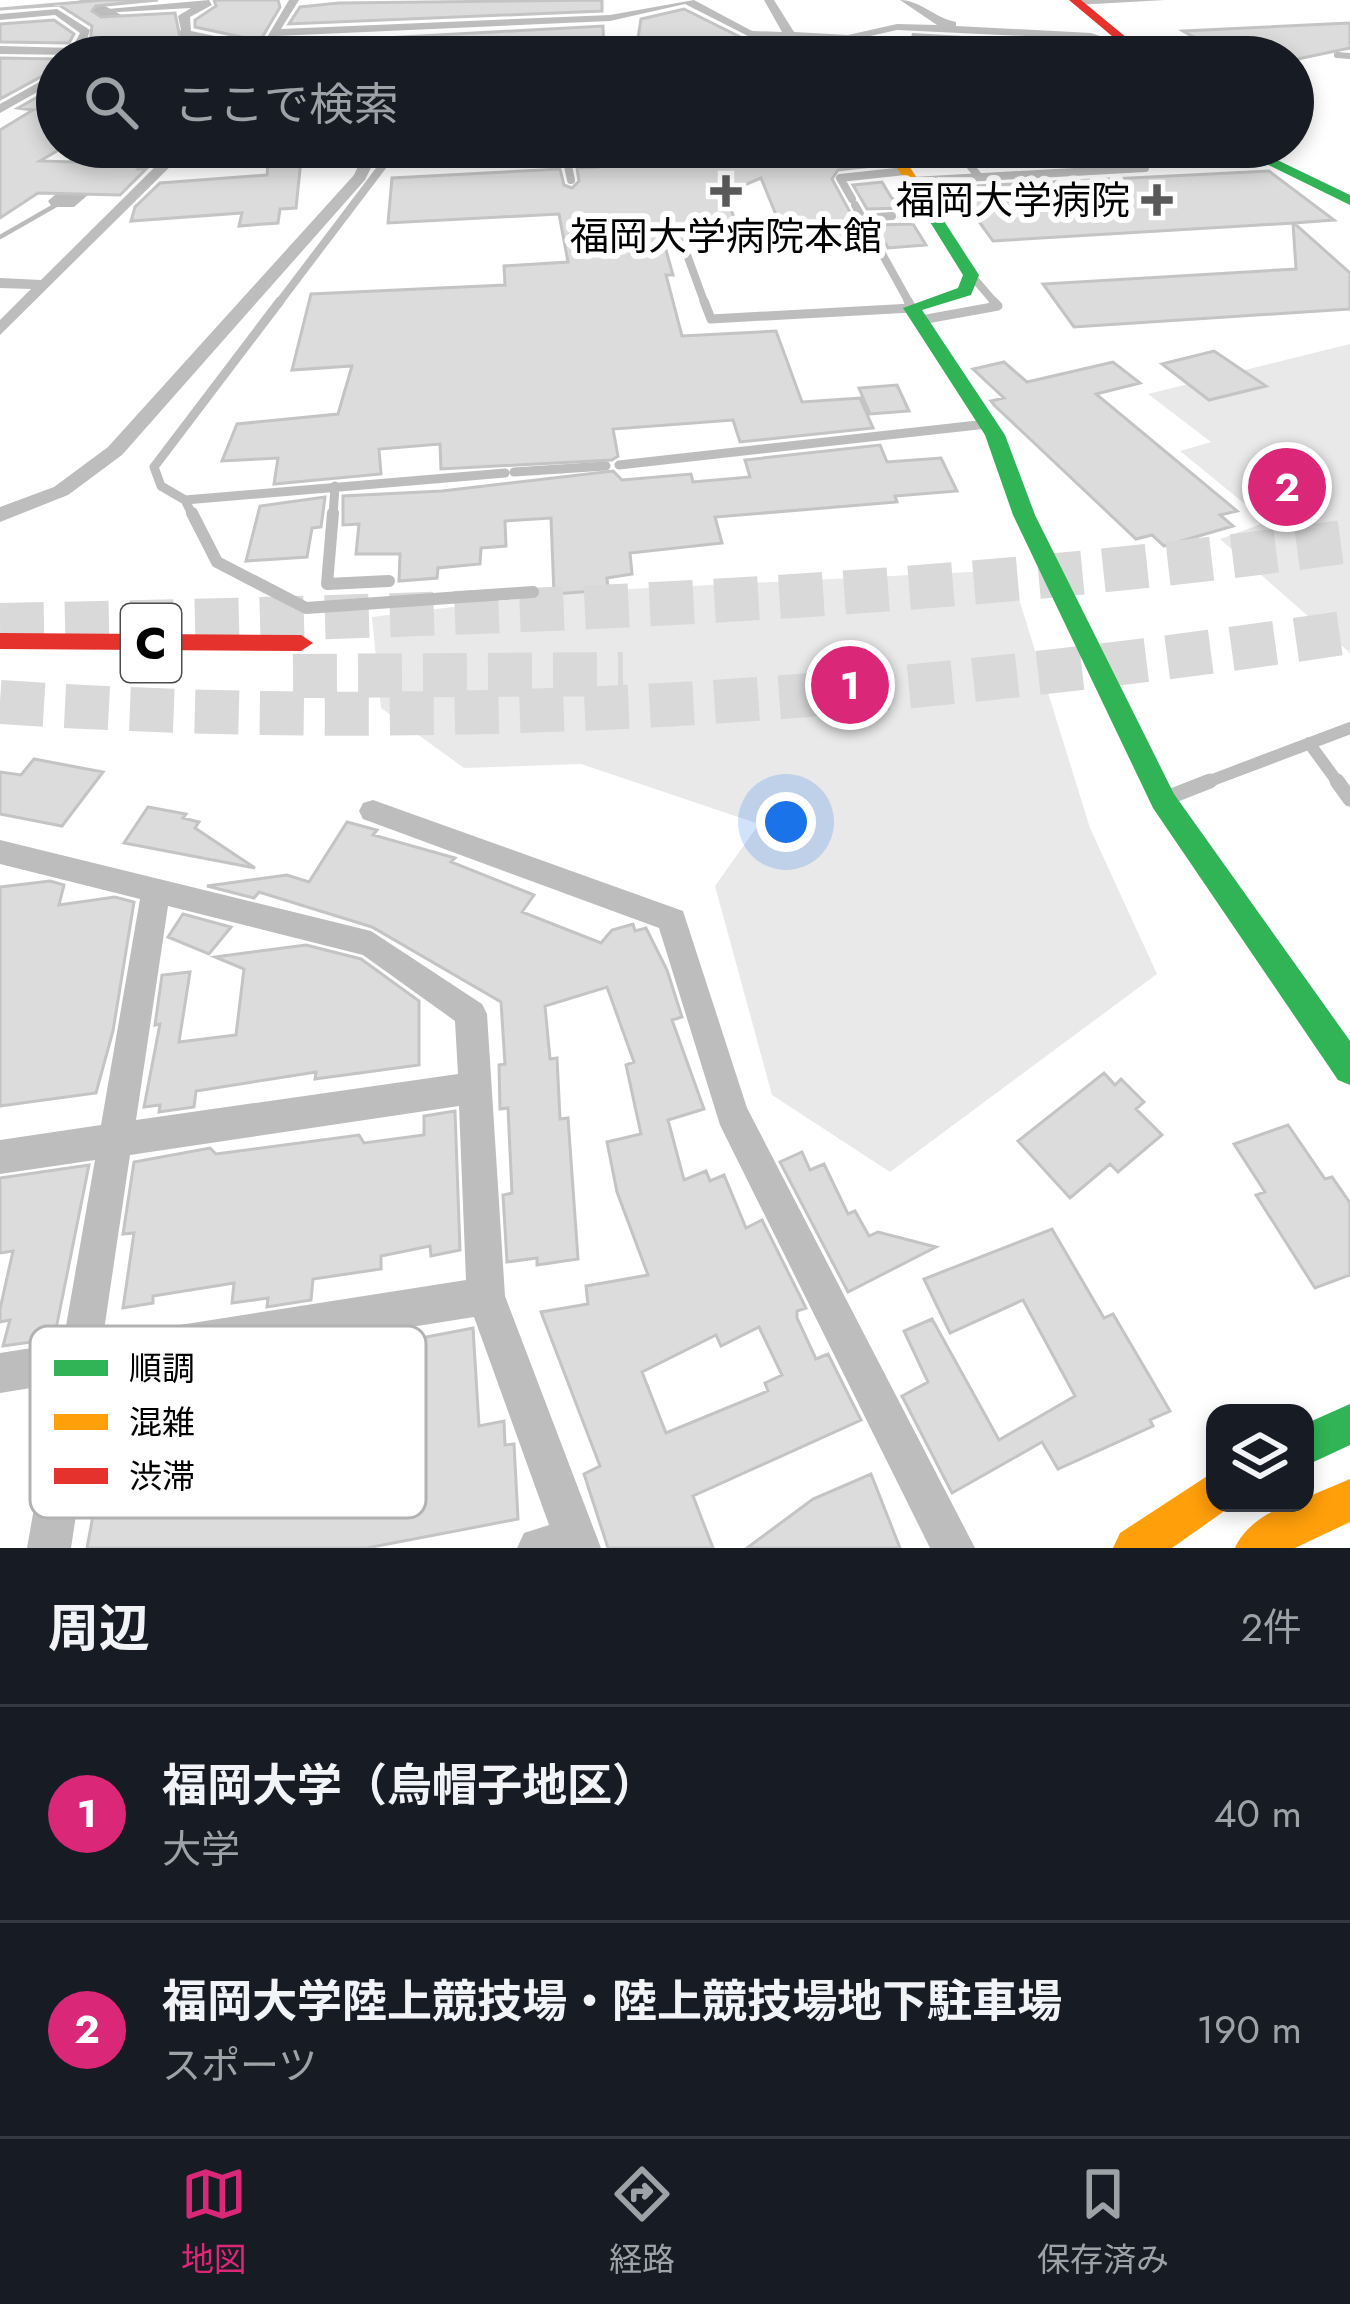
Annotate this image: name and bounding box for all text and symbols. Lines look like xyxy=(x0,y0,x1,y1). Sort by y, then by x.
search box xyxy=(36,36,1314,168)
icon: search xyxy=(78,69,144,135)
text: ここで検索 xyxy=(174,72,399,137)
place label: 福岡大学病院 xyxy=(896,172,1130,229)
marker: 福岡大学病院本館 xyxy=(710,175,742,207)
marker: 福岡大学病院 xyxy=(1141,184,1173,216)
place label: 福岡大学病院本館 xyxy=(570,208,882,265)
pin: 2 xyxy=(1248,442,1326,532)
road number: C xyxy=(121,604,181,682)
pin: 1 xyxy=(811,640,889,730)
your location xyxy=(756,792,816,852)
legend xyxy=(30,1326,426,1518)
text: 順調 xyxy=(129,1345,195,1392)
text: 混雑 xyxy=(129,1399,195,1446)
map controls xyxy=(1206,1404,1314,1512)
button: layers xyxy=(1206,1404,1314,1512)
text: 渋滞 xyxy=(129,1453,195,1500)
text: 周辺 xyxy=(48,1591,150,1665)
text: 2件 xyxy=(1241,1599,1302,1656)
text: 福岡大学（烏帽子地区） xyxy=(162,1753,657,1818)
text: 1 xyxy=(77,1785,97,1842)
text: 40 m xyxy=(1214,1785,1302,1842)
text: 大学 xyxy=(162,1821,240,1878)
text: 福岡大学陸上競技場・陸上競技場地下駐車場 xyxy=(162,1969,1062,2034)
text: 2 xyxy=(74,2001,100,2058)
text: 190 m xyxy=(1196,2001,1302,2058)
text: スポーツ xyxy=(162,2037,317,2094)
tab: 地図 xyxy=(181,2161,247,2283)
tab: 経路 xyxy=(609,2161,675,2283)
tab: 保存済み xyxy=(1037,2161,1169,2283)

